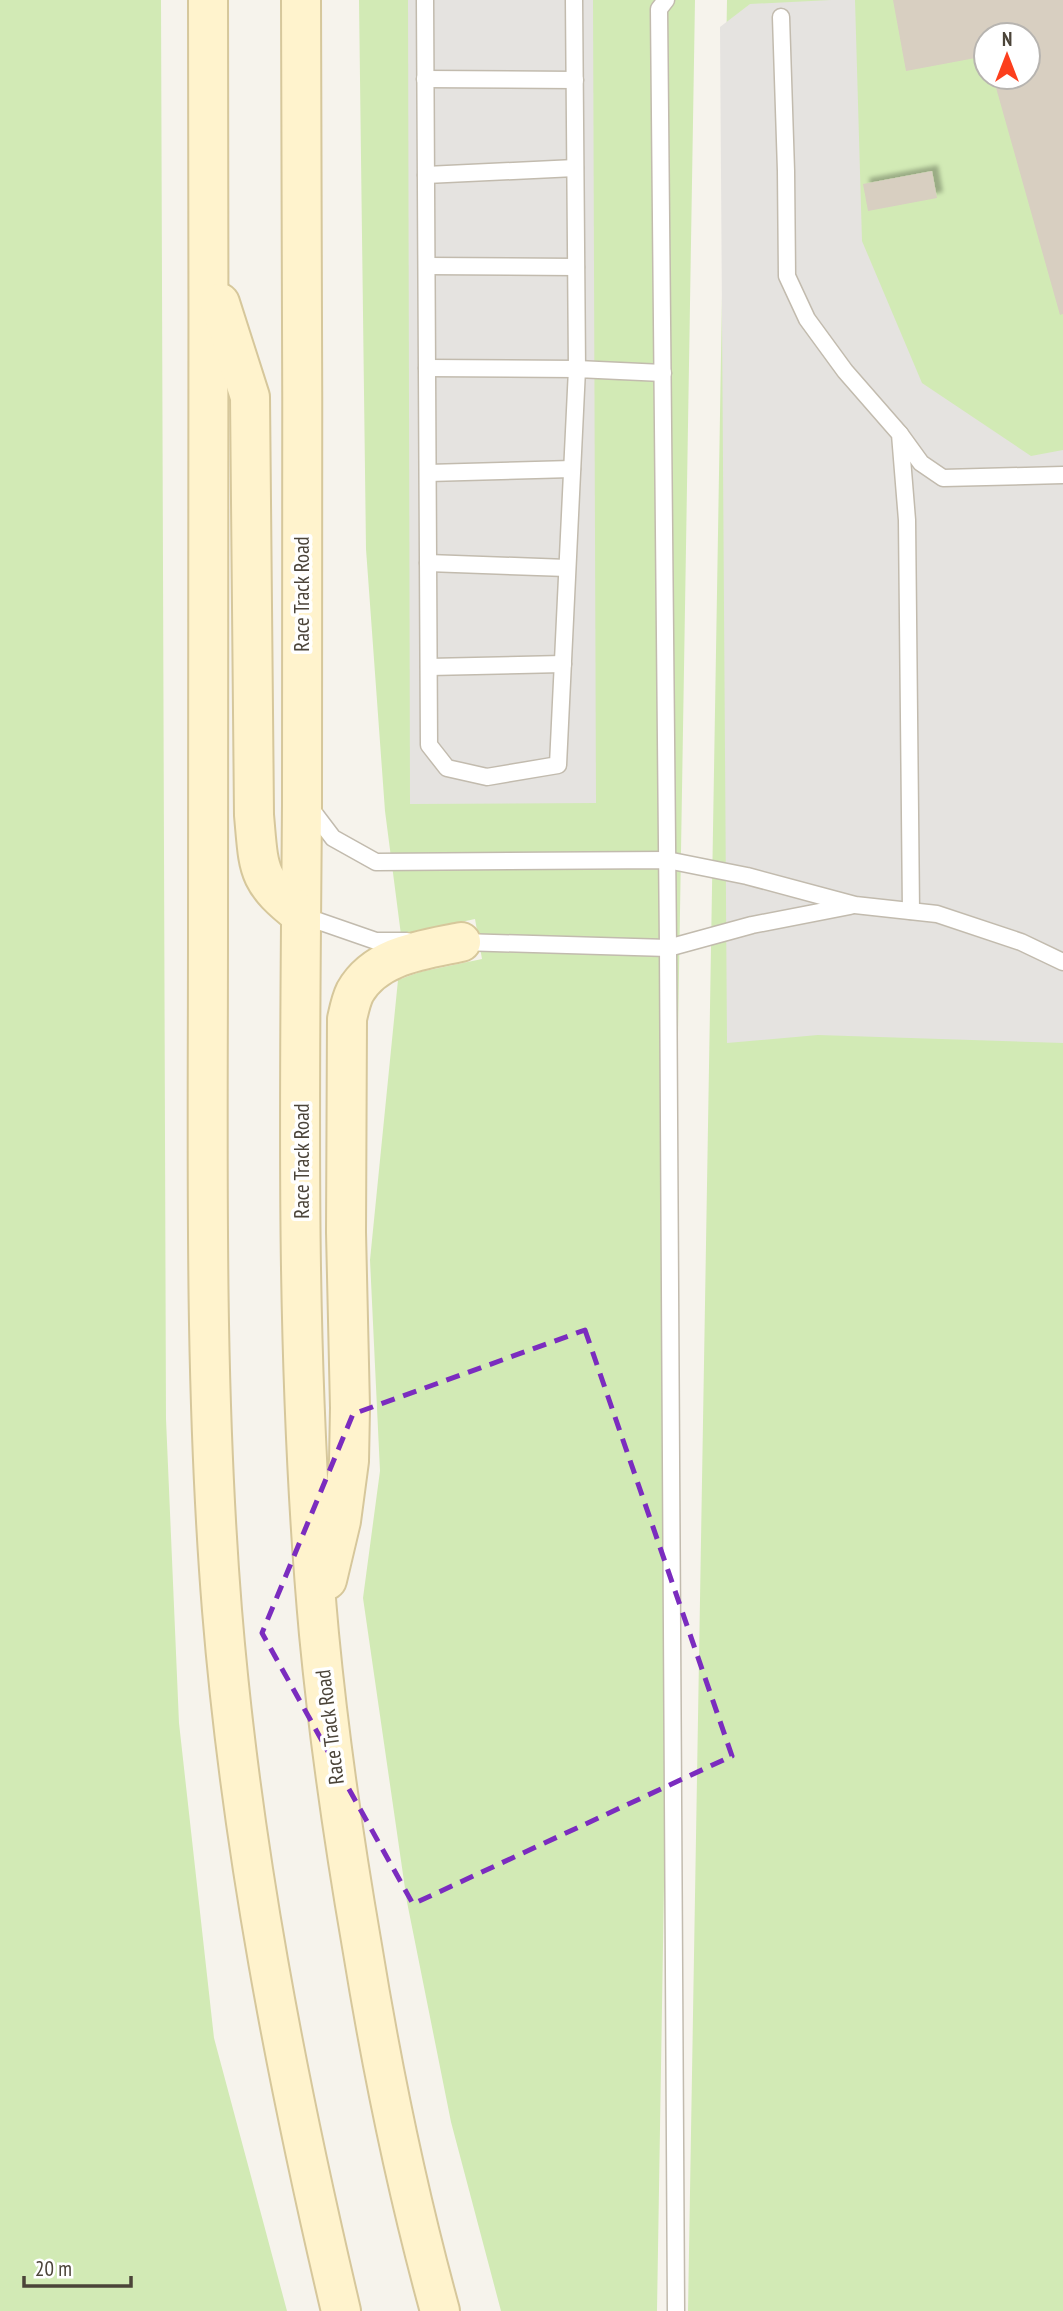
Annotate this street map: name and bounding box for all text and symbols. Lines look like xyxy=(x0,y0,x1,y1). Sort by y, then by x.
north arrow xyxy=(972,21,1042,91)
text: N xyxy=(1002,27,1012,51)
street label: Race Track Road xyxy=(288,536,315,652)
street label: Race Track Road xyxy=(288,1103,315,1219)
street label: Race Track Road xyxy=(309,1668,350,1786)
scale bar xyxy=(24,2244,131,2288)
text: 20 m xyxy=(35,2255,72,2282)

